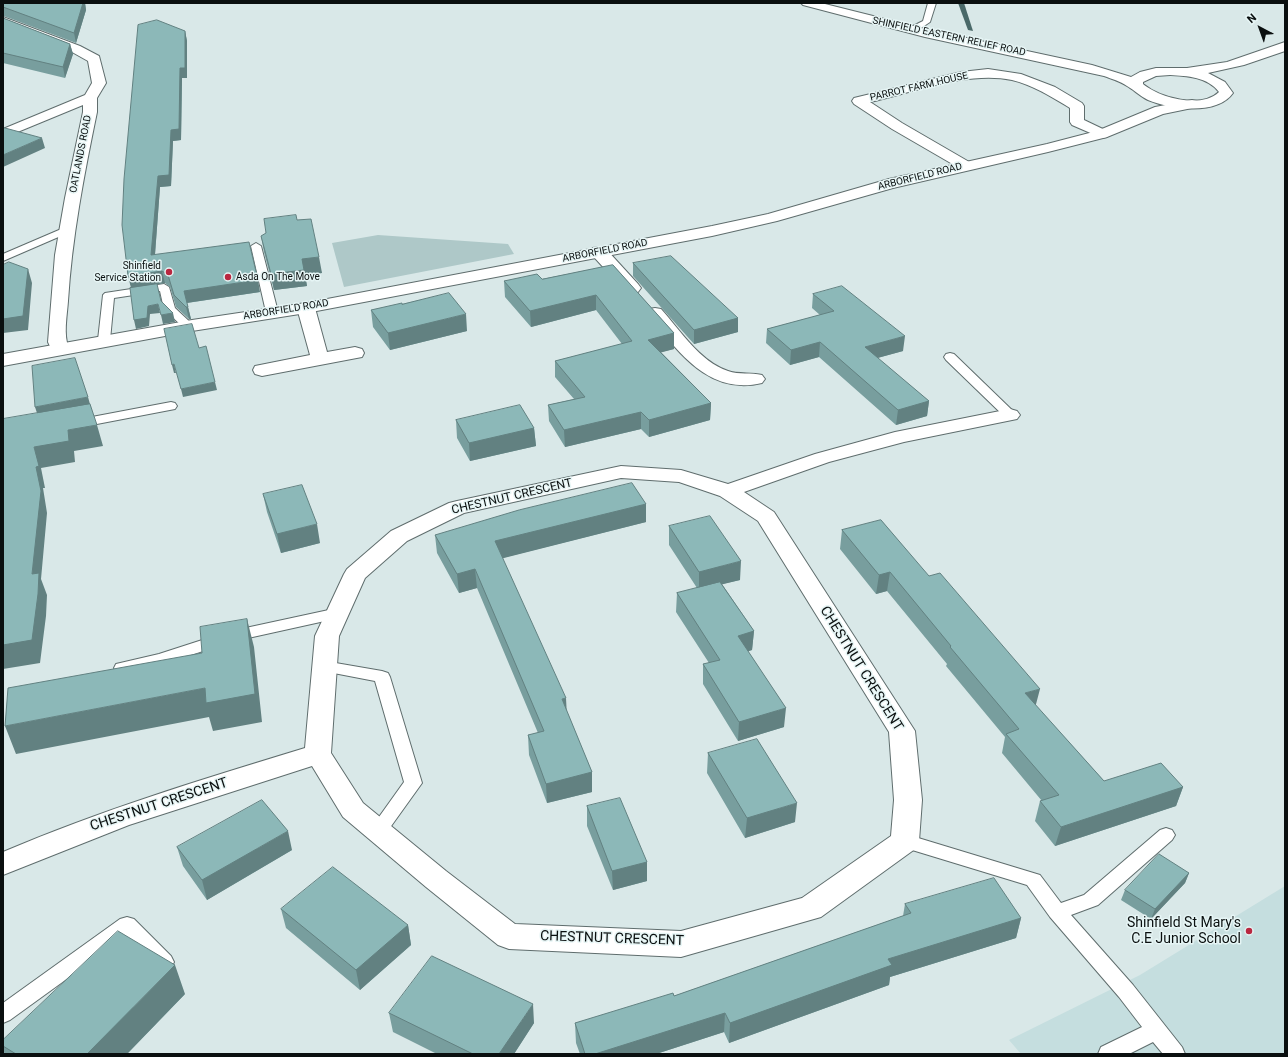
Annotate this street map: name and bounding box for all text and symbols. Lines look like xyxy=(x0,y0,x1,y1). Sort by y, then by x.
north arrow xyxy=(1240,8,1280,48)
text: N xyxy=(1245,11,1259,26)
street label: SHINFIELD EASTERN RELIEF ROAD xyxy=(871,15,1027,59)
street label: PARROT FARM HOUSE xyxy=(869,70,969,104)
street label: OATLANDS ROAD xyxy=(68,114,94,194)
street label: ARBORFIELD ROAD xyxy=(877,161,963,193)
street label: ARBORFIELD ROAD xyxy=(561,237,649,265)
place label: Shinfield Service Station xyxy=(94,260,161,284)
marker: Shinfield Service Station xyxy=(164,267,174,277)
place label: Asda On The Move xyxy=(236,271,320,283)
marker: Asda On The Move xyxy=(223,272,233,282)
street label: ARBORFIELD ROAD xyxy=(242,297,330,323)
street label: CHESTNUT CRESCENT xyxy=(450,476,574,518)
street label: CHESTNUT CRESCENT xyxy=(816,604,906,734)
street label: CHESTNUT CRESCENT xyxy=(88,775,230,835)
place label: Shinfield St Mary's C.E Junior School xyxy=(1127,915,1241,948)
marker: Shinfield St Mary's C.E Junior School xyxy=(1244,926,1254,936)
street label: CHESTNUT CRESCENT xyxy=(540,928,684,950)

